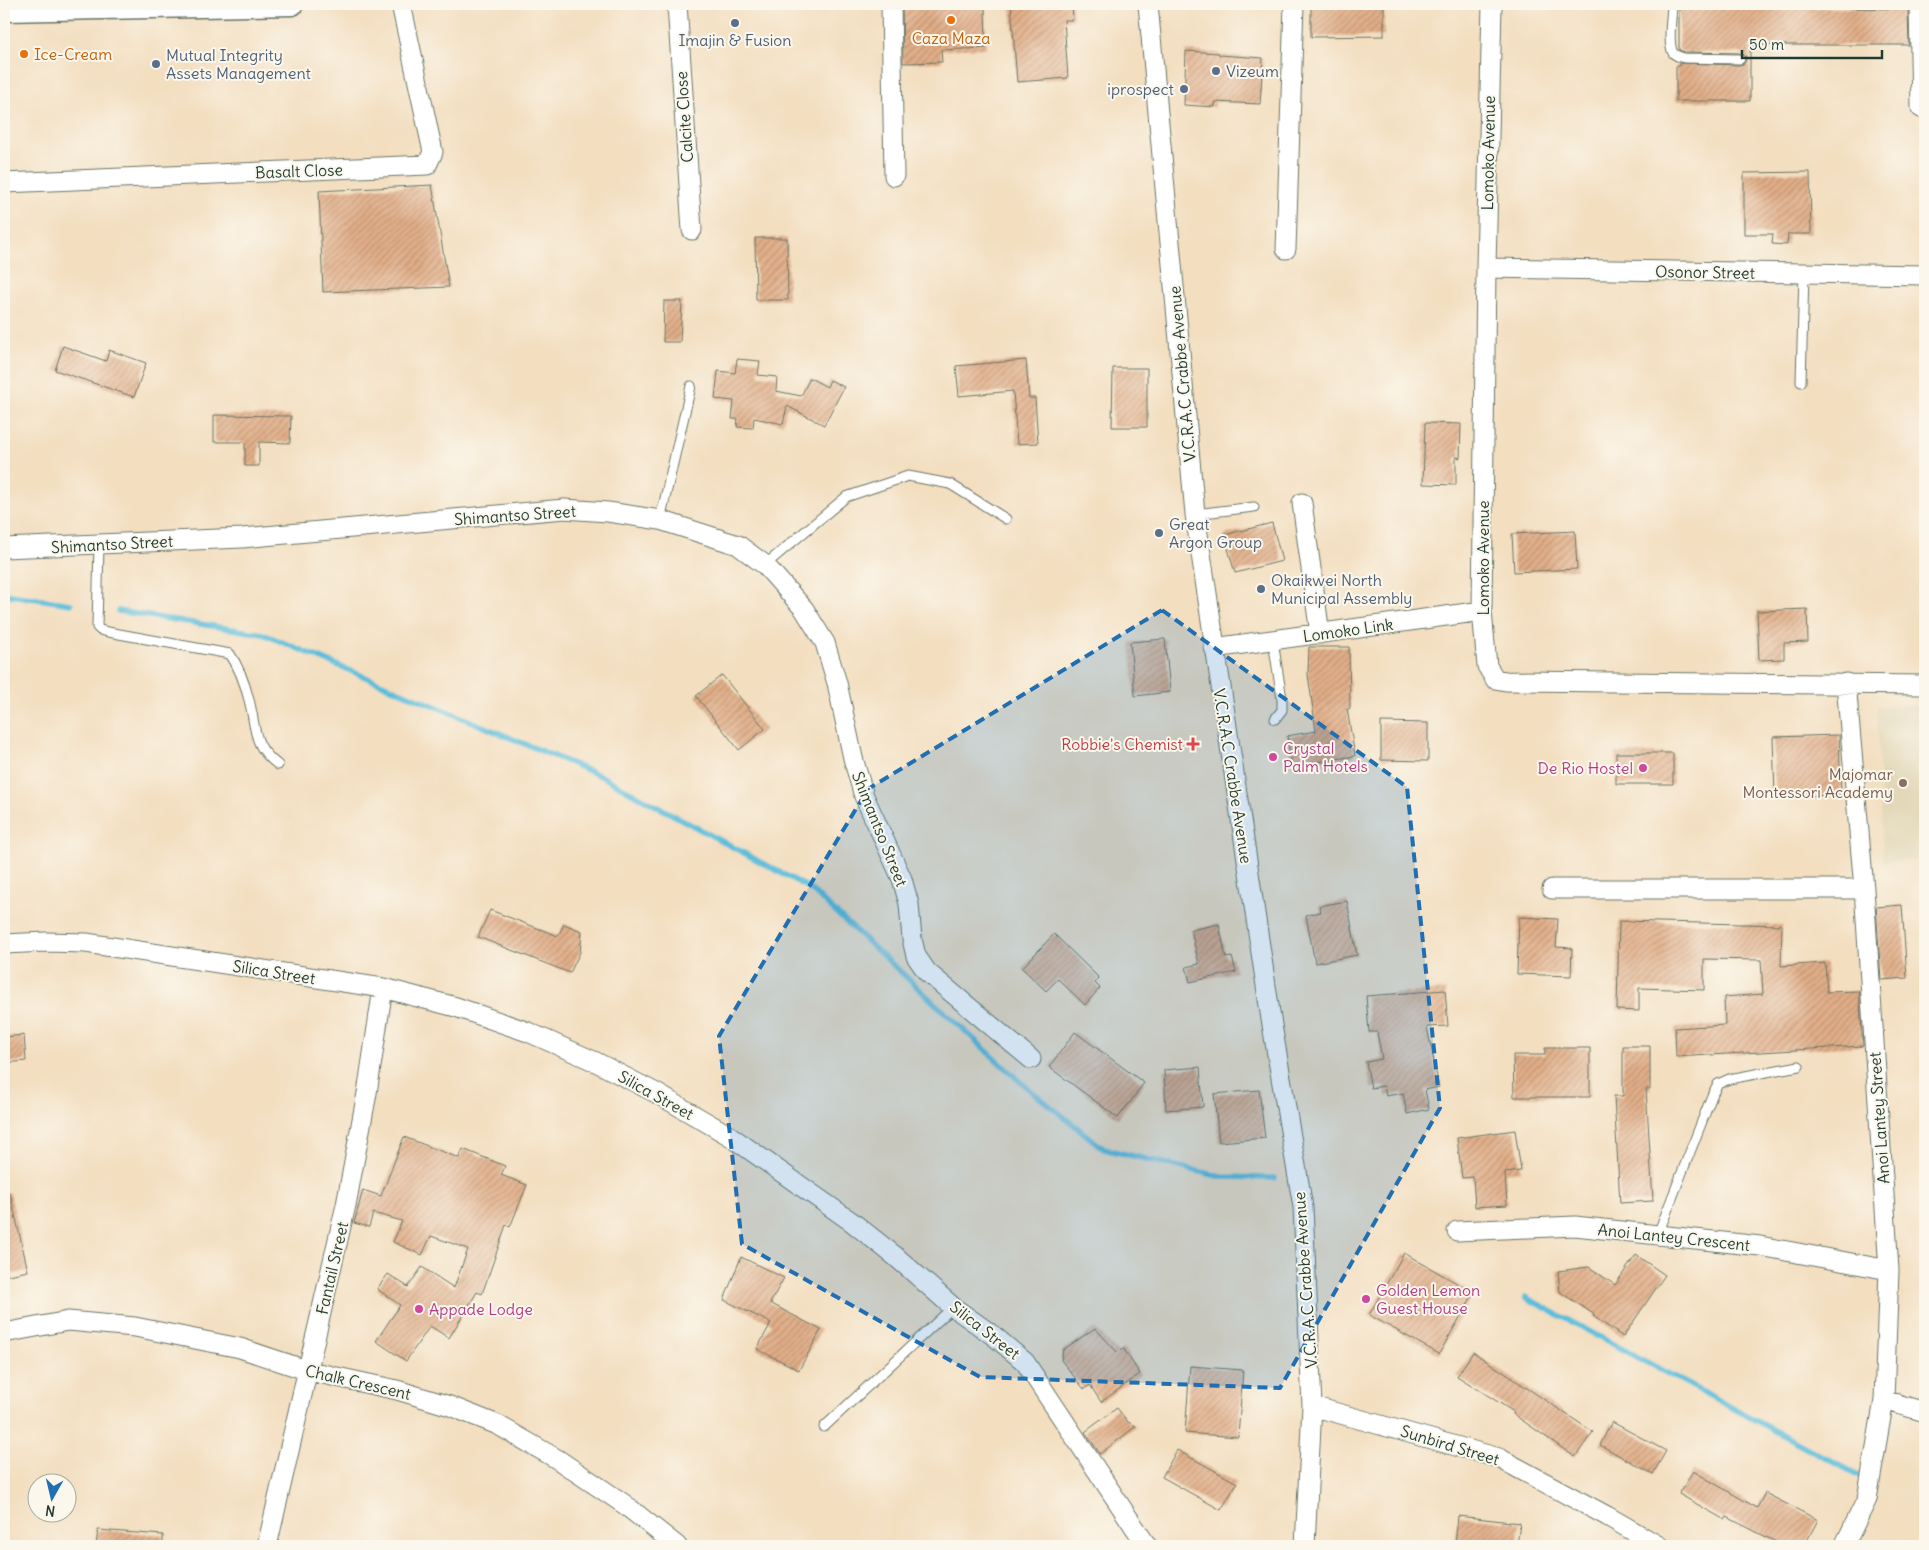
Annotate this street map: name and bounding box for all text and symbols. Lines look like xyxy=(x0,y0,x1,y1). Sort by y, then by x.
marker: Caza Maza xyxy=(945,14,957,26)
marker: Imajin & Fusion xyxy=(729,17,741,29)
place label: Caza Maza xyxy=(912,28,990,48)
scale bar xyxy=(1742,28,1882,60)
place label: Imajin & Fusion xyxy=(678,30,792,50)
text: 50 m xyxy=(1749,35,1784,54)
place label: Ice-Cream xyxy=(34,44,112,64)
place label: Mutual Integrity Assets Management xyxy=(166,45,312,83)
marker: Ice-Cream xyxy=(18,48,30,60)
marker: Mutual Integrity Assets Management xyxy=(150,58,162,70)
place label: Vizeum xyxy=(1226,61,1279,81)
marker: Vizeum xyxy=(1210,65,1222,77)
street label: Calcite Close xyxy=(671,71,697,163)
place label: iprospect xyxy=(1107,79,1175,99)
marker: iprospect xyxy=(1178,83,1190,95)
street label: Lomoko Avenue xyxy=(1477,95,1499,211)
street label: Basalt Close xyxy=(255,159,343,183)
street label: Osonor Street xyxy=(1655,261,1756,283)
street label: V.C.R.A.C Crabbe Avenue xyxy=(1164,285,1200,463)
street label: Lomoko Avenue xyxy=(1473,500,1493,616)
street label: Shimantso Street xyxy=(453,501,577,529)
place label: Great Argon Group xyxy=(1169,514,1262,552)
marker: Great Argon Group xyxy=(1153,527,1165,539)
street label: Shimantso Street xyxy=(50,531,174,557)
place label: Okaikwei North Municipal Assembly xyxy=(1271,570,1412,608)
marker: Okaikwei North Municipal Assembly xyxy=(1255,583,1267,595)
street label: Lomoko Link xyxy=(1302,614,1394,646)
street label: V.C.R.A.C Crabbe Avenue xyxy=(1209,687,1257,865)
place label: Robbie's Chemist xyxy=(1061,734,1184,754)
marker: Robbie's Chemist xyxy=(1187,738,1199,750)
place label: Crystal Palm Hotels xyxy=(1283,738,1368,776)
marker: Crystal Palm Hotels xyxy=(1267,751,1279,763)
place label: De Rio Hostel xyxy=(1537,758,1633,778)
marker: De Rio Hostel xyxy=(1637,762,1649,774)
place label: Majomar Montessori Academy xyxy=(1742,764,1893,802)
street label: Shimantso Street xyxy=(848,769,912,890)
marker: Majomar Montessori Academy xyxy=(1897,777,1909,789)
street label: Silica Street xyxy=(231,956,317,988)
street label: Anoi Lantey Street xyxy=(1864,1051,1894,1185)
street label: Silica Street xyxy=(615,1066,698,1124)
street label: V.C.R.A.C Crabbe Avenue xyxy=(1289,1191,1321,1369)
street label: Fantail Street xyxy=(312,1219,353,1316)
street label: Anoi Lantey Crescent xyxy=(1597,1219,1752,1255)
place label: Golden Lemon Guest House xyxy=(1376,1280,1480,1318)
marker: Golden Lemon Guest House xyxy=(1360,1293,1372,1305)
street label: Silica Street xyxy=(946,1296,1024,1364)
place label: Appade Lodge xyxy=(429,1299,533,1319)
marker: Appade Lodge xyxy=(413,1303,425,1315)
street label: Chalk Crescent xyxy=(303,1360,413,1404)
street label: Sunbird Street xyxy=(1398,1420,1502,1470)
north arrow xyxy=(28,1472,78,1522)
text: N xyxy=(44,1501,56,1520)

